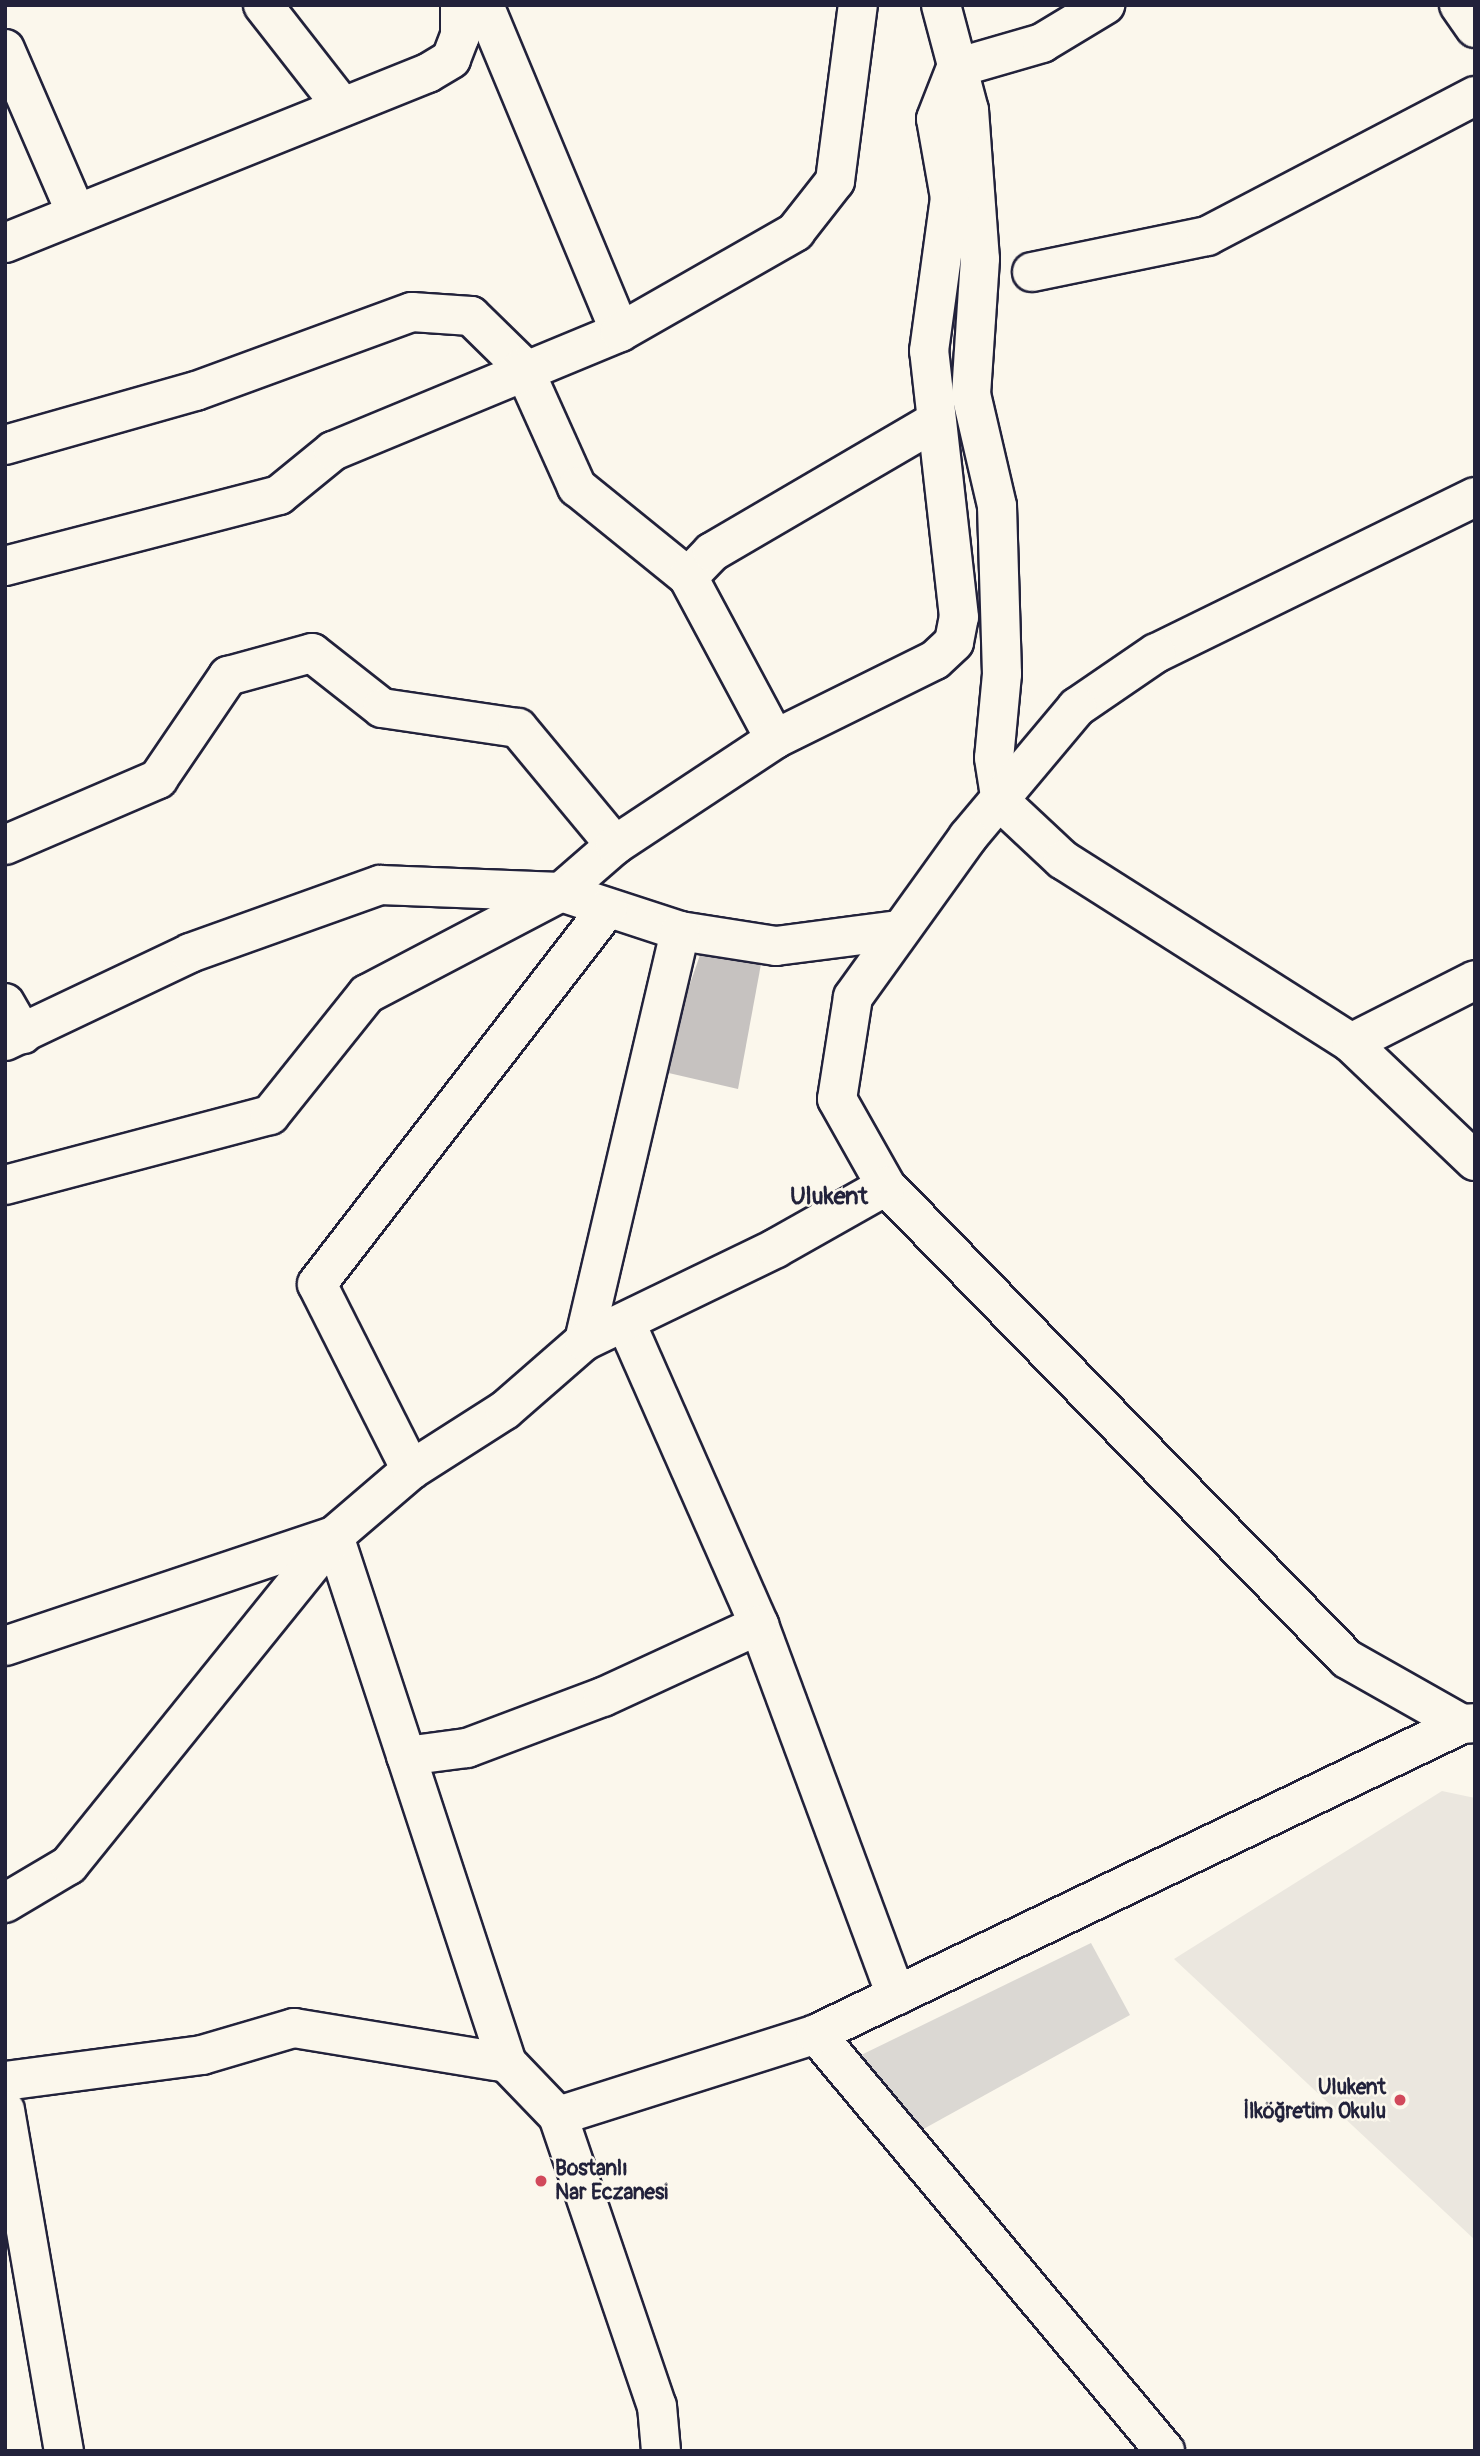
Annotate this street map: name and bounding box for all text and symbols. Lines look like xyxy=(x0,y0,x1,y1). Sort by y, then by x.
district label: Ulukent xyxy=(790,1183,868,1211)
place label: Ulukent İlköğretim Okulu xyxy=(1243,2075,1386,2125)
marker: Ulukent İlköğretim Okulu xyxy=(1392,2092,1408,2108)
place label: Bostanlı Nar Eczanesi xyxy=(555,2156,668,2206)
marker: Bostanlı Nar Eczanesi xyxy=(533,2173,549,2189)

